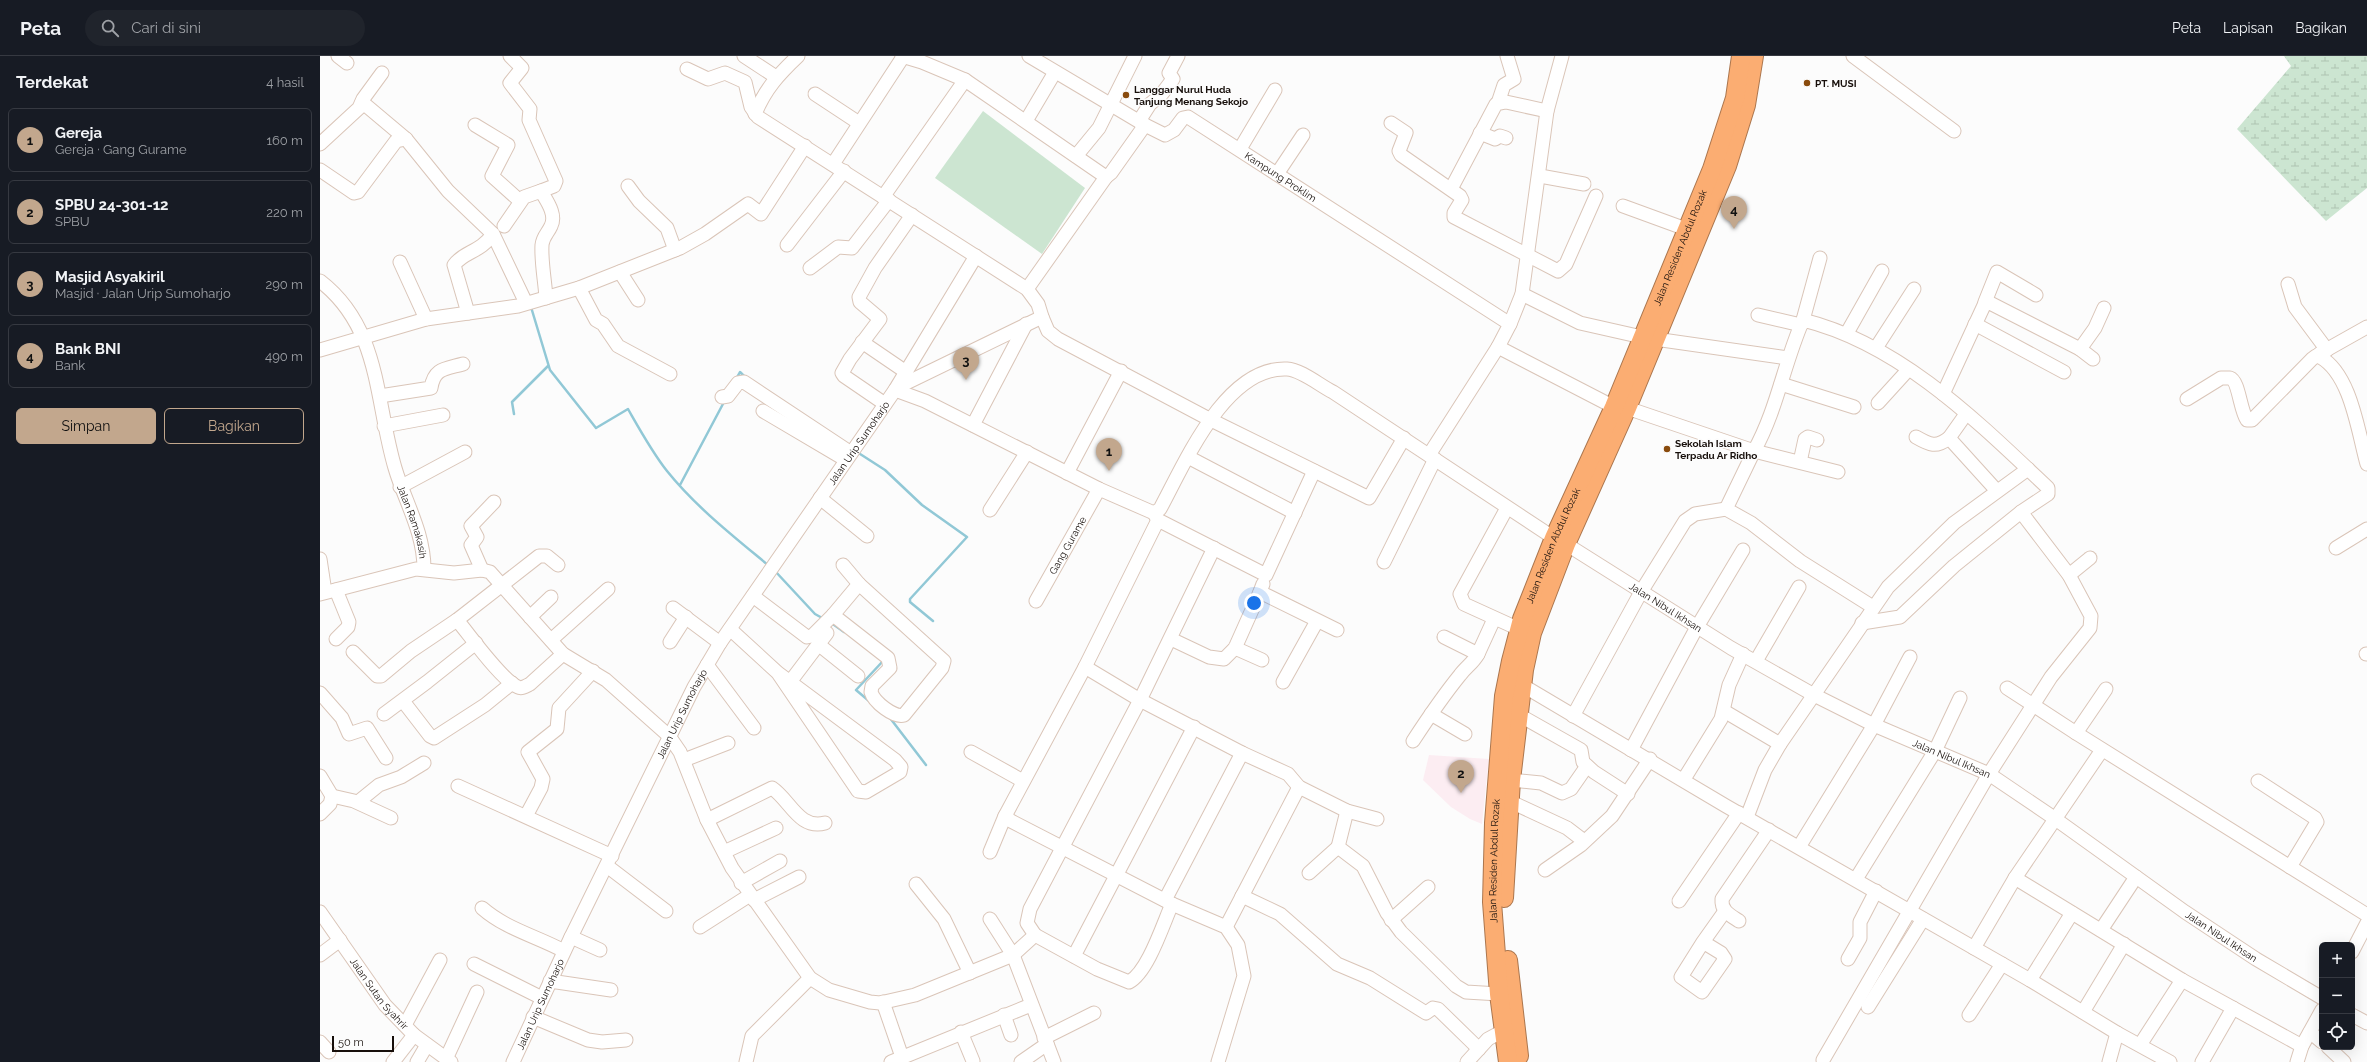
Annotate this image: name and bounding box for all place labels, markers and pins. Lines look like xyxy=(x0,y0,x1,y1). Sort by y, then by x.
marker: PT. MUSI xyxy=(1802,78,1812,88)
place label: PT. MUSI xyxy=(1815,78,1857,89)
place label: Langgar Nurul Huda Tanjung Menang Sekojo xyxy=(1134,84,1248,107)
marker: Langgar Nurul Huda Tanjung Menang Sekojo xyxy=(1121,90,1131,100)
pin: 4 xyxy=(1721,196,1747,229)
pin: 3 xyxy=(953,347,979,380)
pin: 1 xyxy=(1096,438,1122,471)
place label: Sekolah Islam Terpadu Ar Ridho xyxy=(1675,438,1757,461)
marker: Sekolah Islam Terpadu Ar Ridho xyxy=(1662,444,1672,454)
pin: 2 xyxy=(1448,760,1474,793)

